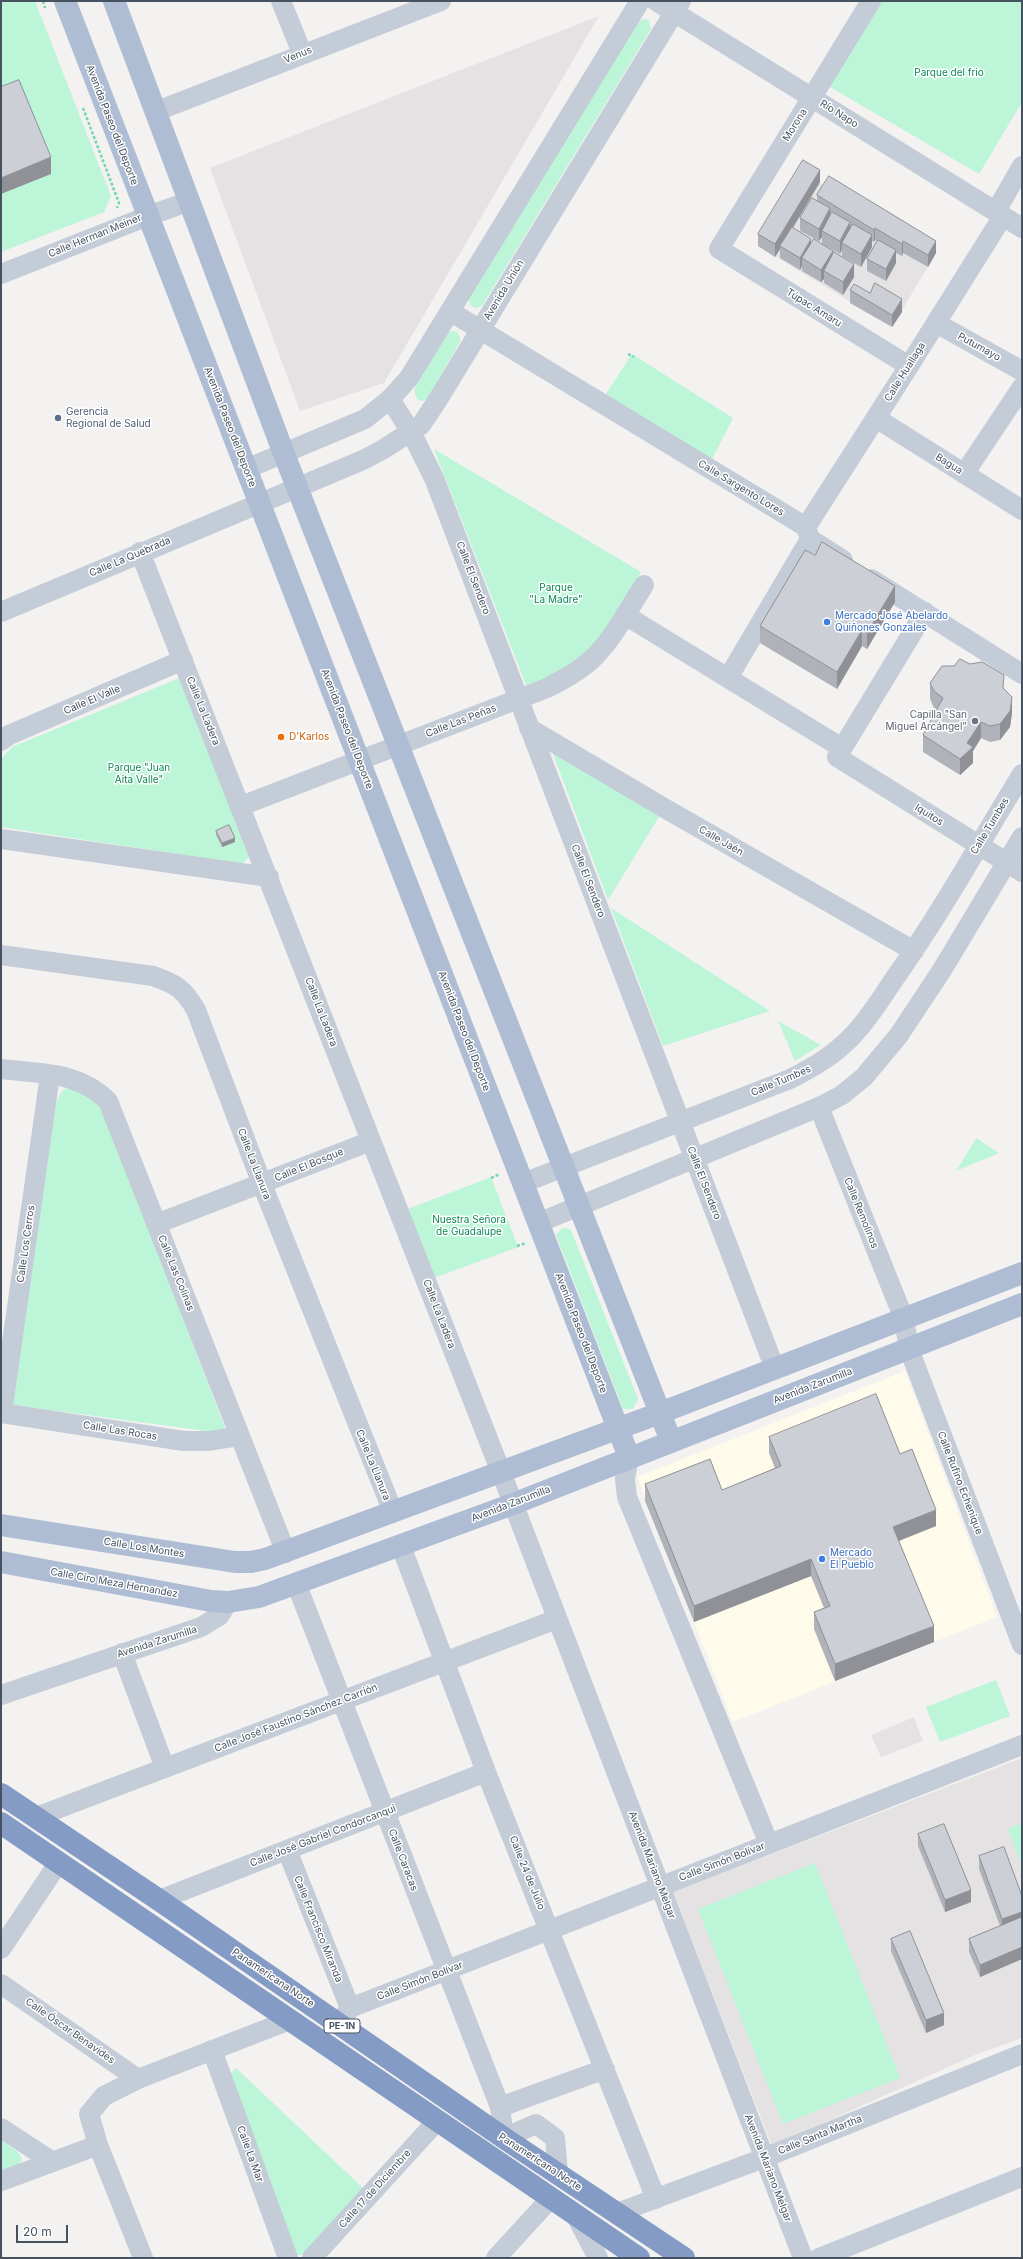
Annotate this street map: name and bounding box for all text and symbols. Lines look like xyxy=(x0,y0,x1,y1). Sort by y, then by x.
street label: Venus xyxy=(282,44,314,66)
street label: Avenida Paseo del Deporte xyxy=(84,63,140,187)
park label: Parque del frio xyxy=(914,67,984,79)
street label: Río Napo xyxy=(818,98,860,130)
street label: Morona xyxy=(780,106,810,144)
street label: Calle Herman Meiner xyxy=(47,212,143,260)
street label: Avenida Unión xyxy=(481,258,527,322)
street label: Túpac Amaru xyxy=(784,286,844,330)
street label: Putumayo xyxy=(955,330,1003,364)
street label: Calle Huallaga xyxy=(882,340,928,404)
street label: Avenida Paseo del Deporte xyxy=(202,365,258,489)
place label: Gerencia Regional de Salud xyxy=(66,406,151,430)
marker: Gerencia Regional de Salud xyxy=(53,413,63,423)
street label: Bagua xyxy=(933,451,965,477)
street label: Calle Sargento Lores xyxy=(696,458,786,518)
street label: Calle La Quebrada xyxy=(88,534,172,580)
street label: Calle El Sendero xyxy=(454,540,492,616)
park label: Parque "La Madre" xyxy=(529,582,583,606)
place label: Mercado José Abelardo Quiñones Gonzales xyxy=(835,610,948,634)
marker: Mercado José Abelardo Quiñones Gonzales xyxy=(822,617,832,627)
street label: Avenida Paseo del Deporte xyxy=(319,667,375,791)
street label: Calle La Ladera xyxy=(184,675,222,747)
street label: Calle El Valle xyxy=(62,683,122,717)
street label: Calle Las Peñas xyxy=(424,702,498,740)
place label: Capilla "San Miguel Arcángel" xyxy=(886,709,967,732)
marker: Capilla "San Miguel Arcángel" xyxy=(970,716,980,726)
place label: D'Karlos xyxy=(289,731,329,743)
marker: D'Karlos xyxy=(276,732,286,742)
park label: Parque "Juan Aita Valle" xyxy=(108,762,170,786)
street label: Calle Tumbes xyxy=(968,795,1012,857)
street label: Iquitos xyxy=(912,802,946,828)
street label: Calle Jaén xyxy=(697,823,745,859)
street label: Calle El Sendero xyxy=(569,843,607,919)
street label: Avenida Paseo del Deporte xyxy=(436,969,492,1093)
street label: Calle La Ladera xyxy=(302,976,340,1048)
street label: Calle Tumbes xyxy=(749,1063,813,1099)
street label: Calle La Llanura xyxy=(235,1127,273,1201)
street label: Calle El Sendero xyxy=(685,1145,723,1221)
street label: Calle El Bosque xyxy=(273,1146,345,1184)
street label: Calle Remolinos xyxy=(841,1176,881,1250)
street label: Calle Los Cerros xyxy=(15,1205,37,1283)
park label: Nuestra Señora de Guadalupe xyxy=(432,1214,506,1238)
street label: Calle Las Colinas xyxy=(155,1233,197,1313)
street label: Avenida Paseo del Deporte xyxy=(553,1271,609,1395)
street label: Calle La Ladera xyxy=(420,1278,458,1350)
street label: Avenida Zarumilla xyxy=(772,1365,854,1407)
street label: Calle Las Rocas xyxy=(82,1419,158,1443)
street label: Calle La Llanura xyxy=(353,1428,393,1502)
street label: Calle Rufino Echenique xyxy=(935,1430,985,1536)
street label: Avenida Zarumilla xyxy=(470,1483,552,1525)
street label: Calle Los Montes xyxy=(103,1536,185,1560)
place label: Mercado El Pueblo xyxy=(830,1547,874,1570)
marker: Mercado El Pueblo xyxy=(817,1554,827,1564)
street label: Calle Ciro Meza Hernandez xyxy=(49,1566,179,1600)
street label: Avenida Zarumilla xyxy=(115,1623,199,1661)
street label: Calle José Faustino Sánchez Carrión xyxy=(213,1681,379,1755)
street label: Calle José Gabriel Condorcanqui xyxy=(248,1803,398,1869)
street label: Avenida Mariano Melgar xyxy=(626,1809,678,1921)
street label: Calle Caracas xyxy=(386,1827,420,1893)
street label: Calle 24 de Julio xyxy=(507,1834,547,1912)
street label: Calle Simón Bolívar xyxy=(677,1840,767,1884)
street label: Calle Francisco Miranda xyxy=(291,1874,345,1984)
street label: Panamericana Norte xyxy=(230,1946,316,2010)
street label: Calle Simón Bolívar xyxy=(375,1959,465,2003)
street label: Calle Óscar Benavides xyxy=(23,1996,117,2066)
road number: PE-1N xyxy=(324,2019,360,2033)
street label: Avenida Mariano Melgar xyxy=(742,2112,794,2224)
street label: Calle Santa Martha xyxy=(776,2113,864,2157)
street label: Calle La Mar xyxy=(234,2124,266,2184)
street label: Panamericana Norte xyxy=(496,2131,584,2193)
street label: Calle 17 de Diciembre xyxy=(337,2147,413,2231)
scale bar xyxy=(18,2217,70,2243)
text: 20 m xyxy=(23,2224,52,2239)

